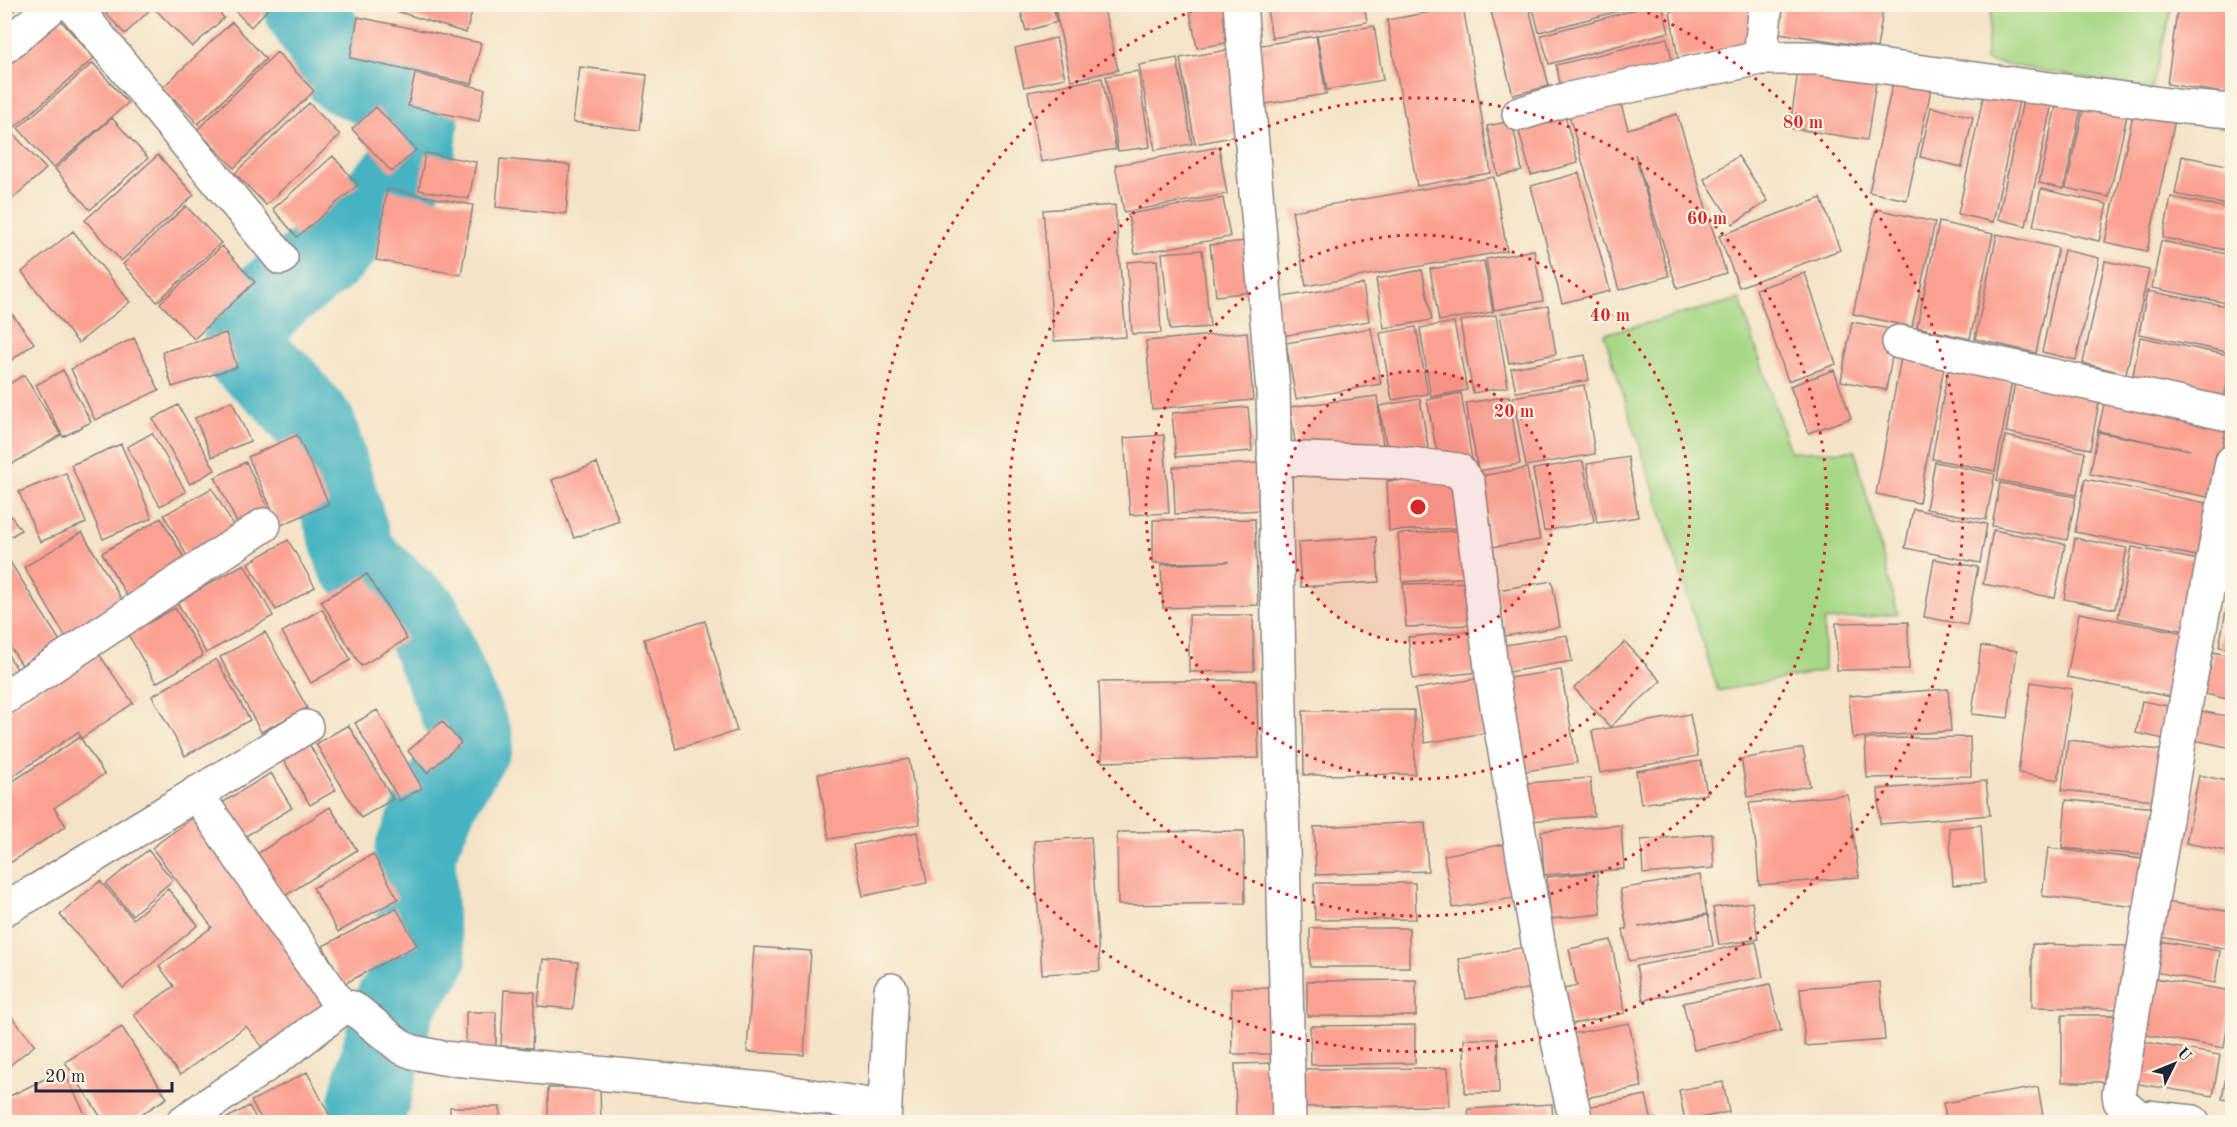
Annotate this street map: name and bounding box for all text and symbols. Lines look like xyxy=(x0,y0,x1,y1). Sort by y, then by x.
text: 80 m xyxy=(1783,114,1823,132)
text: 60 m xyxy=(1687,210,1727,228)
text: 40 m xyxy=(1590,307,1630,325)
text: 20 m xyxy=(1494,403,1534,421)
centre of rings xyxy=(1408,497,1428,517)
north arrow xyxy=(2144,1034,2204,1094)
text: U xyxy=(2173,1045,2194,1065)
scale bar xyxy=(36,1055,172,1093)
text: 20 m xyxy=(45,1068,85,1086)

